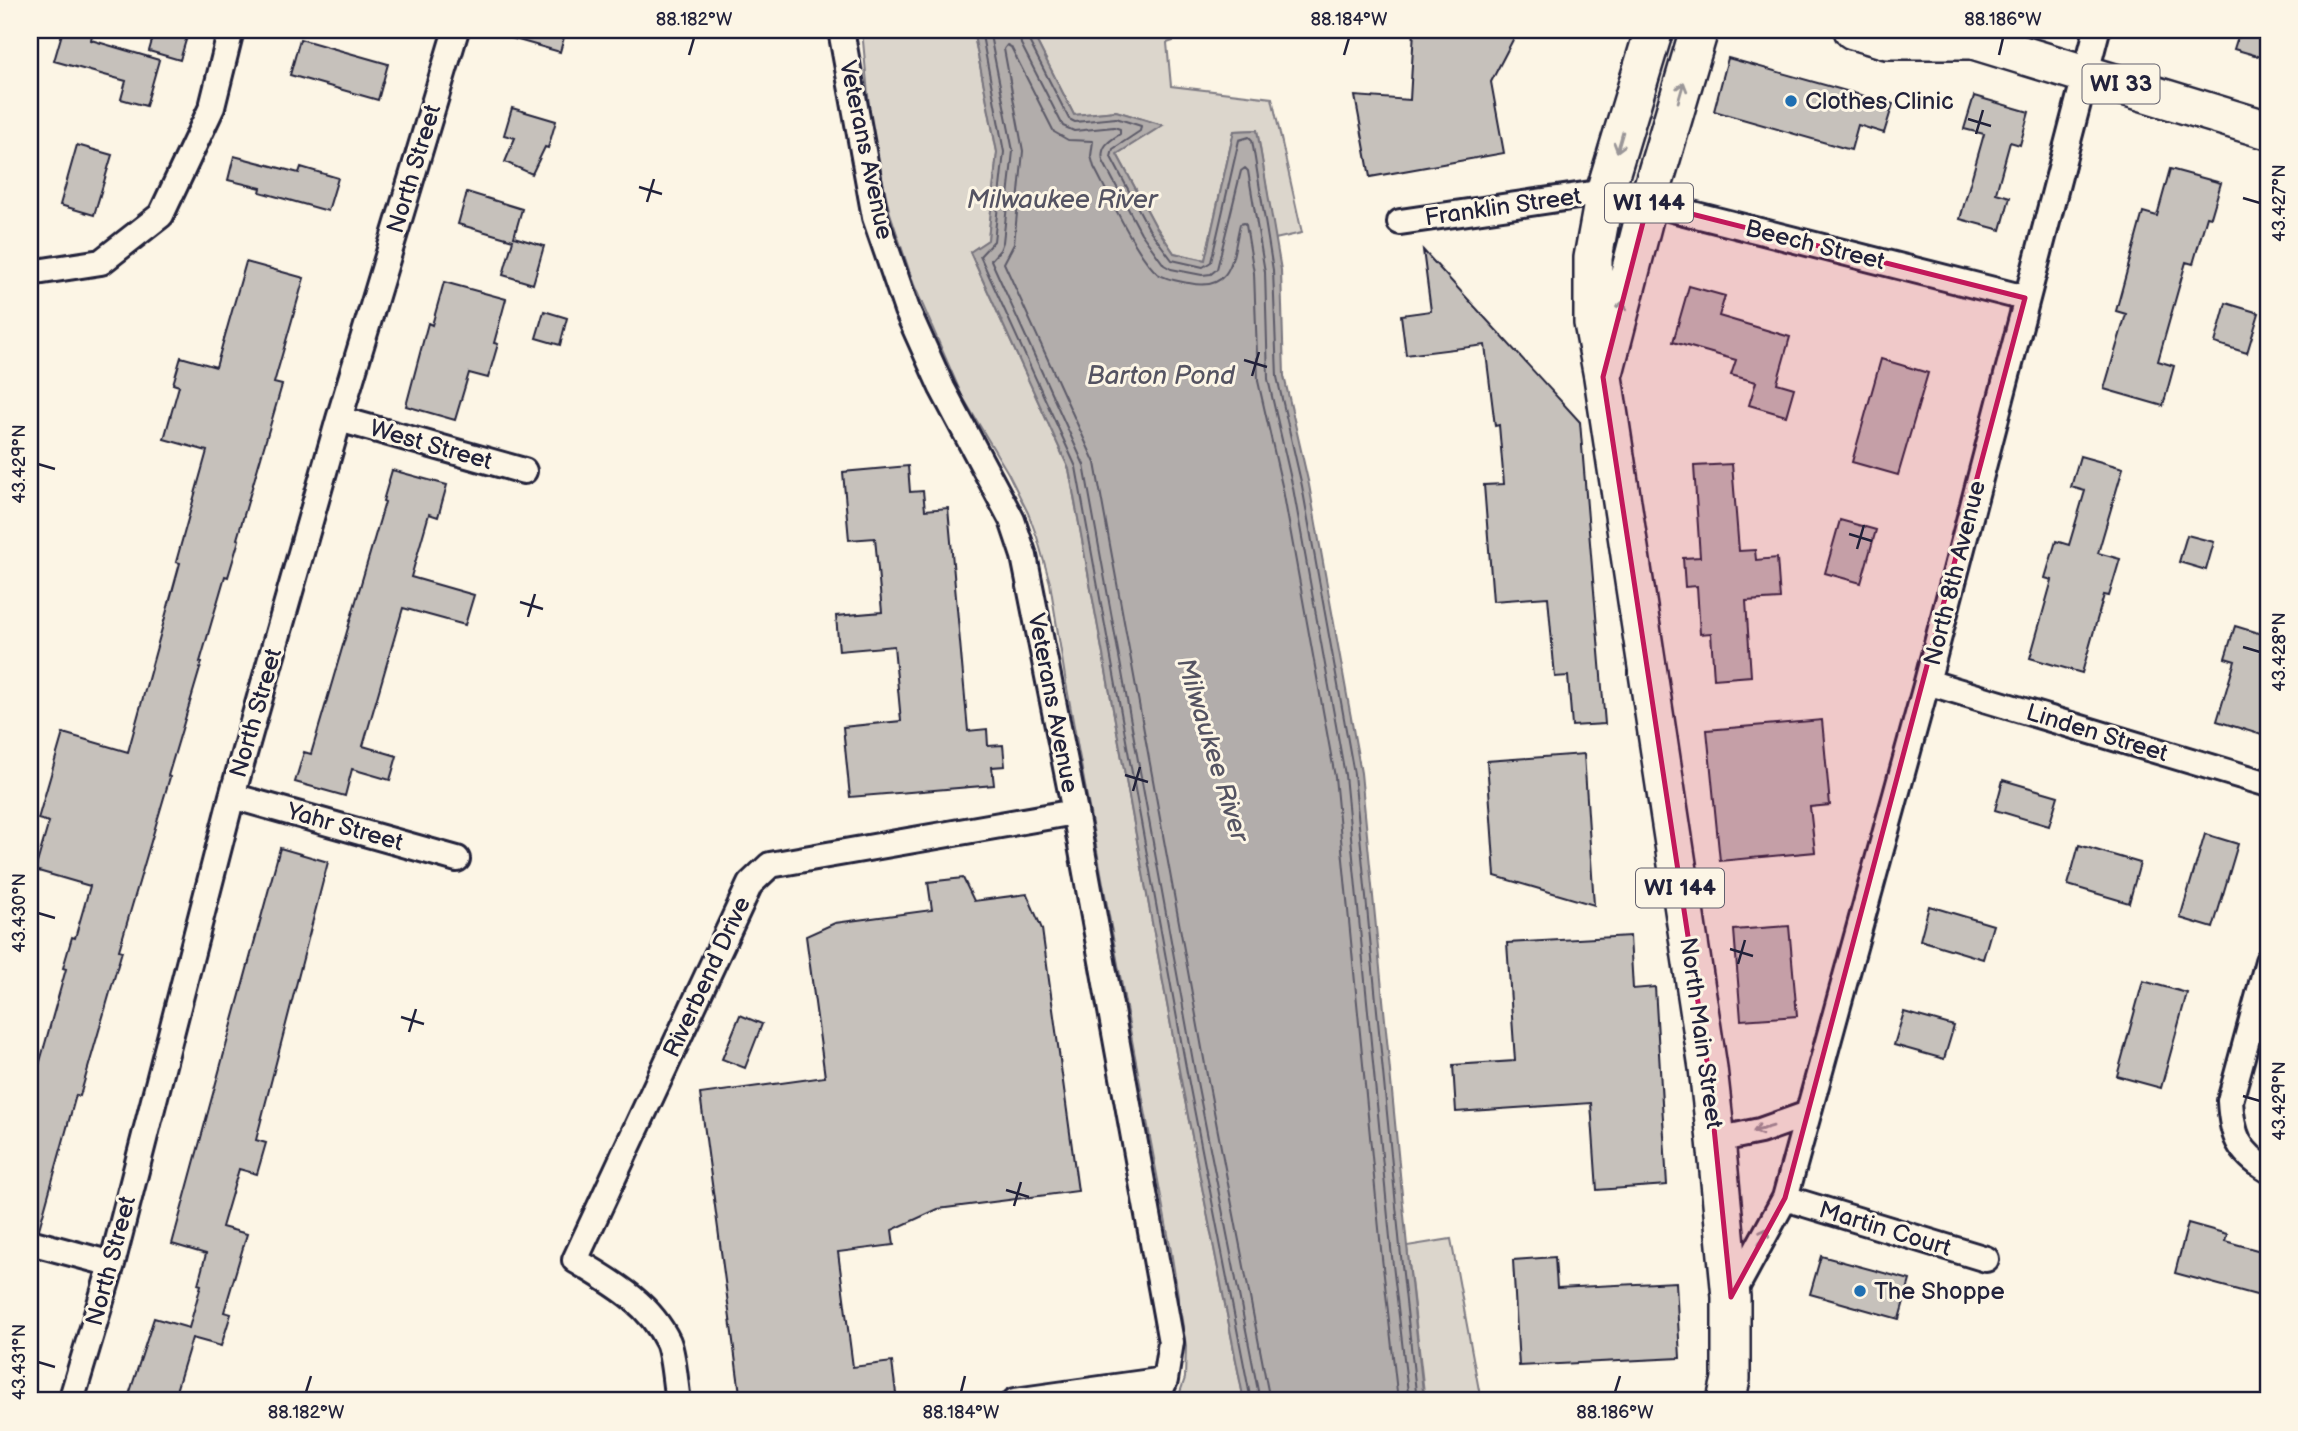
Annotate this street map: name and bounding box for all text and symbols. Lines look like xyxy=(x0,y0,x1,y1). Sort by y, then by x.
text: 88.182°W xyxy=(656,9,733,30)
text: 88.184°W xyxy=(1311,9,1388,30)
text: 88.186°W xyxy=(1964,9,2042,30)
street label: Veterans Avenue xyxy=(833,58,899,242)
road number: WI 33 xyxy=(2082,64,2160,104)
one-way arrow xyxy=(1675,81,1688,103)
place label: Clothes Clinic xyxy=(1805,87,1954,116)
marker: Clothes Clinic xyxy=(1783,93,1799,109)
street label: North Street xyxy=(381,100,448,237)
one-way arrow xyxy=(1613,130,1626,153)
text: 43.427°N xyxy=(2269,164,2290,242)
street label: Franklin Street xyxy=(1423,182,1584,232)
road number: WI 144 xyxy=(1605,184,1693,222)
water label: Milwaukee River xyxy=(967,185,1159,216)
street label: Beech Street xyxy=(1742,214,1888,276)
one-way arrow xyxy=(1615,300,1628,323)
water label: Barton Pond xyxy=(1087,361,1236,392)
street label: West Street xyxy=(366,414,496,476)
text: 43.429°N xyxy=(9,424,30,504)
street label: North 8th Avenue xyxy=(1918,478,1992,668)
street label: Veterans Avenue xyxy=(1021,611,1085,795)
text: 43.428°N xyxy=(2269,612,2290,692)
street label: North Street xyxy=(224,644,288,781)
water label: Milwaukee River xyxy=(1169,654,1255,847)
street label: Linden Street xyxy=(2023,698,2172,768)
street label: Yahr Street xyxy=(283,796,407,858)
road number: WI 144 xyxy=(1636,868,1724,908)
text: 43.430°N xyxy=(9,873,30,953)
street label: Riverbend Drive xyxy=(657,892,757,1062)
street label: North Main Street xyxy=(1673,935,1729,1131)
text: 43.429°N xyxy=(2269,1061,2290,1141)
one-way arrow xyxy=(1752,1124,1774,1137)
street label: North Street xyxy=(80,1192,142,1329)
street label: Martin Court xyxy=(1816,1195,1955,1263)
one-way arrow xyxy=(1757,1227,1771,1248)
place label: The Shoppe xyxy=(1874,1277,2005,1306)
marker: The Shoppe xyxy=(1852,1283,1868,1299)
text: 43.431°N xyxy=(9,1324,30,1400)
text: 88.182°W xyxy=(268,1402,345,1423)
text: 88.184°W xyxy=(923,1402,1000,1423)
text: 88.186°W xyxy=(1576,1402,1654,1423)

